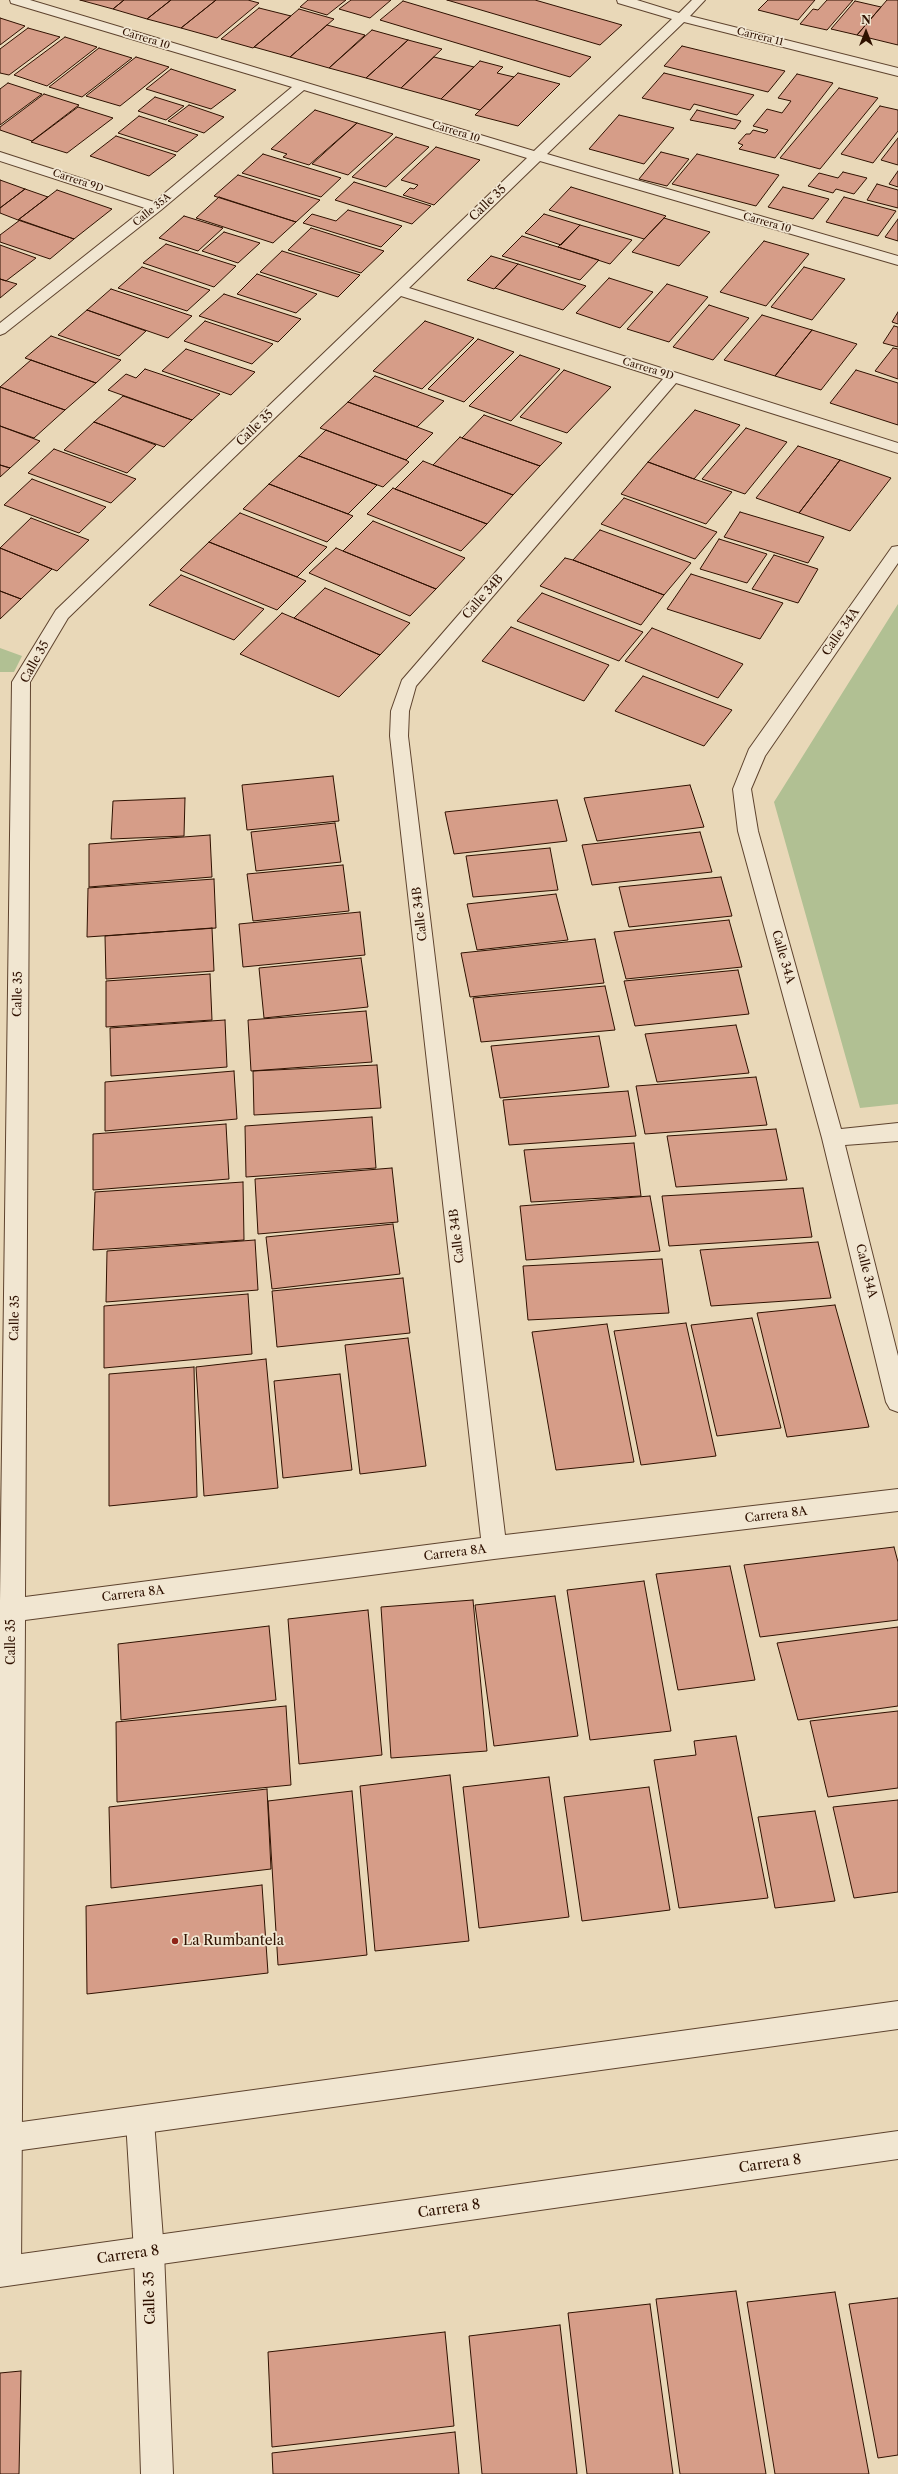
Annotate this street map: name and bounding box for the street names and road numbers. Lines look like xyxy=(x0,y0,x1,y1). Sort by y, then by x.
street label: Carrera 11 xyxy=(736,25,784,49)
street label: Carrera 10 xyxy=(121,26,171,52)
street label: Carrera 10 xyxy=(431,119,481,145)
street label: Carrera 9D xyxy=(51,167,105,195)
street label: Calle 35 xyxy=(467,182,509,224)
street label: Calle 35A xyxy=(131,191,173,229)
street label: Carrera 10 xyxy=(742,210,792,236)
street label: Carrera 9D xyxy=(621,356,675,382)
street label: Calle 35 xyxy=(234,407,276,449)
street label: Calle 34B xyxy=(460,572,506,622)
street label: Calle 34A xyxy=(819,605,863,659)
street label: Calle 35 xyxy=(18,639,52,685)
street label: Calle 34B xyxy=(410,886,430,942)
street label: Calle 34A xyxy=(768,929,798,985)
street label: Calle 35 xyxy=(10,971,26,1017)
street label: Calle 34B xyxy=(447,1208,467,1264)
street label: Calle 34A xyxy=(852,1242,880,1300)
street label: Calle 35 xyxy=(7,1295,23,1341)
street label: Carrera 8A xyxy=(744,1504,808,1526)
street label: Carrera 8A xyxy=(423,1542,487,1564)
street label: Carrera 8A xyxy=(101,1583,165,1605)
street label: Calle 35 xyxy=(5,1619,19,1665)
street label: Carrera 8 xyxy=(738,2151,802,2177)
street label: Carrera 8 xyxy=(417,2196,481,2222)
street label: Carrera 8 xyxy=(96,2242,160,2268)
street label: Calle 35 xyxy=(141,2271,159,2325)

